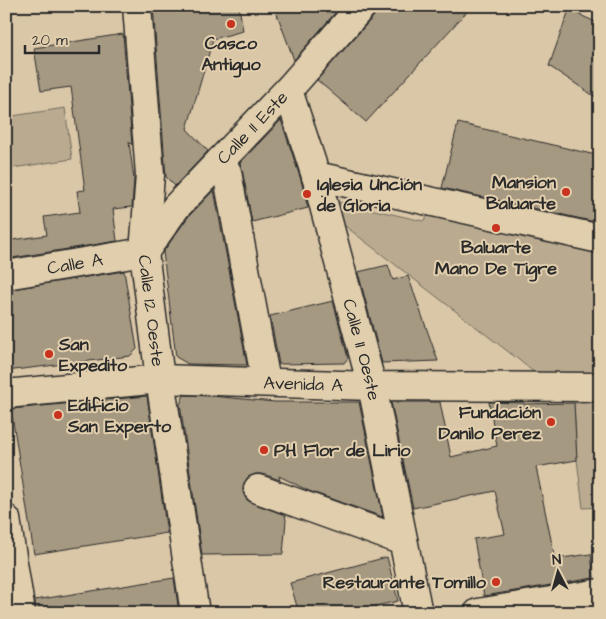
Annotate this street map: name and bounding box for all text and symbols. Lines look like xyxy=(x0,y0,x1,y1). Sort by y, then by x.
marker: Casco Antiguo xyxy=(225,18,237,30)
scale bar xyxy=(25,22,99,54)
text: 20 m xyxy=(32,30,68,51)
place label: Casco Antiguo xyxy=(201,31,261,78)
street label: Calle 11 Este xyxy=(211,85,294,170)
place label: Mansion Baluarte xyxy=(486,170,556,216)
place label: Iglesia Unción de Gloria xyxy=(316,172,422,218)
marker: Mansion Baluarte xyxy=(560,186,572,198)
marker: Iglesia Unción de Gloria xyxy=(301,188,313,200)
marker: Baluarte Mano De Tigre xyxy=(490,222,502,234)
place label: Baluarte Mano De Tigre xyxy=(435,235,557,282)
street label: Calle A xyxy=(45,246,105,280)
street label: Calle 12 Oeste xyxy=(132,254,171,368)
street label: Calle 11 Oeste xyxy=(337,296,387,403)
place label: San Expedito xyxy=(58,332,128,378)
marker: San Expedito xyxy=(43,348,55,360)
street label: Avenida A xyxy=(263,370,344,398)
place label: Edificio San Experto xyxy=(67,393,172,439)
place label: Fundación Danilo Perez xyxy=(438,400,542,446)
marker: Edificio San Experto xyxy=(52,409,64,421)
marker: Fundación Danilo Perez xyxy=(545,416,557,428)
place label: PH Flor de Lirio xyxy=(274,438,411,463)
marker: PH Flor de Lirio xyxy=(258,444,270,456)
north arrow xyxy=(534,546,584,596)
text: N xyxy=(551,550,562,570)
place label: Restaurante Tomillo xyxy=(323,570,487,595)
marker: Restaurante Tomillo xyxy=(490,576,502,588)

